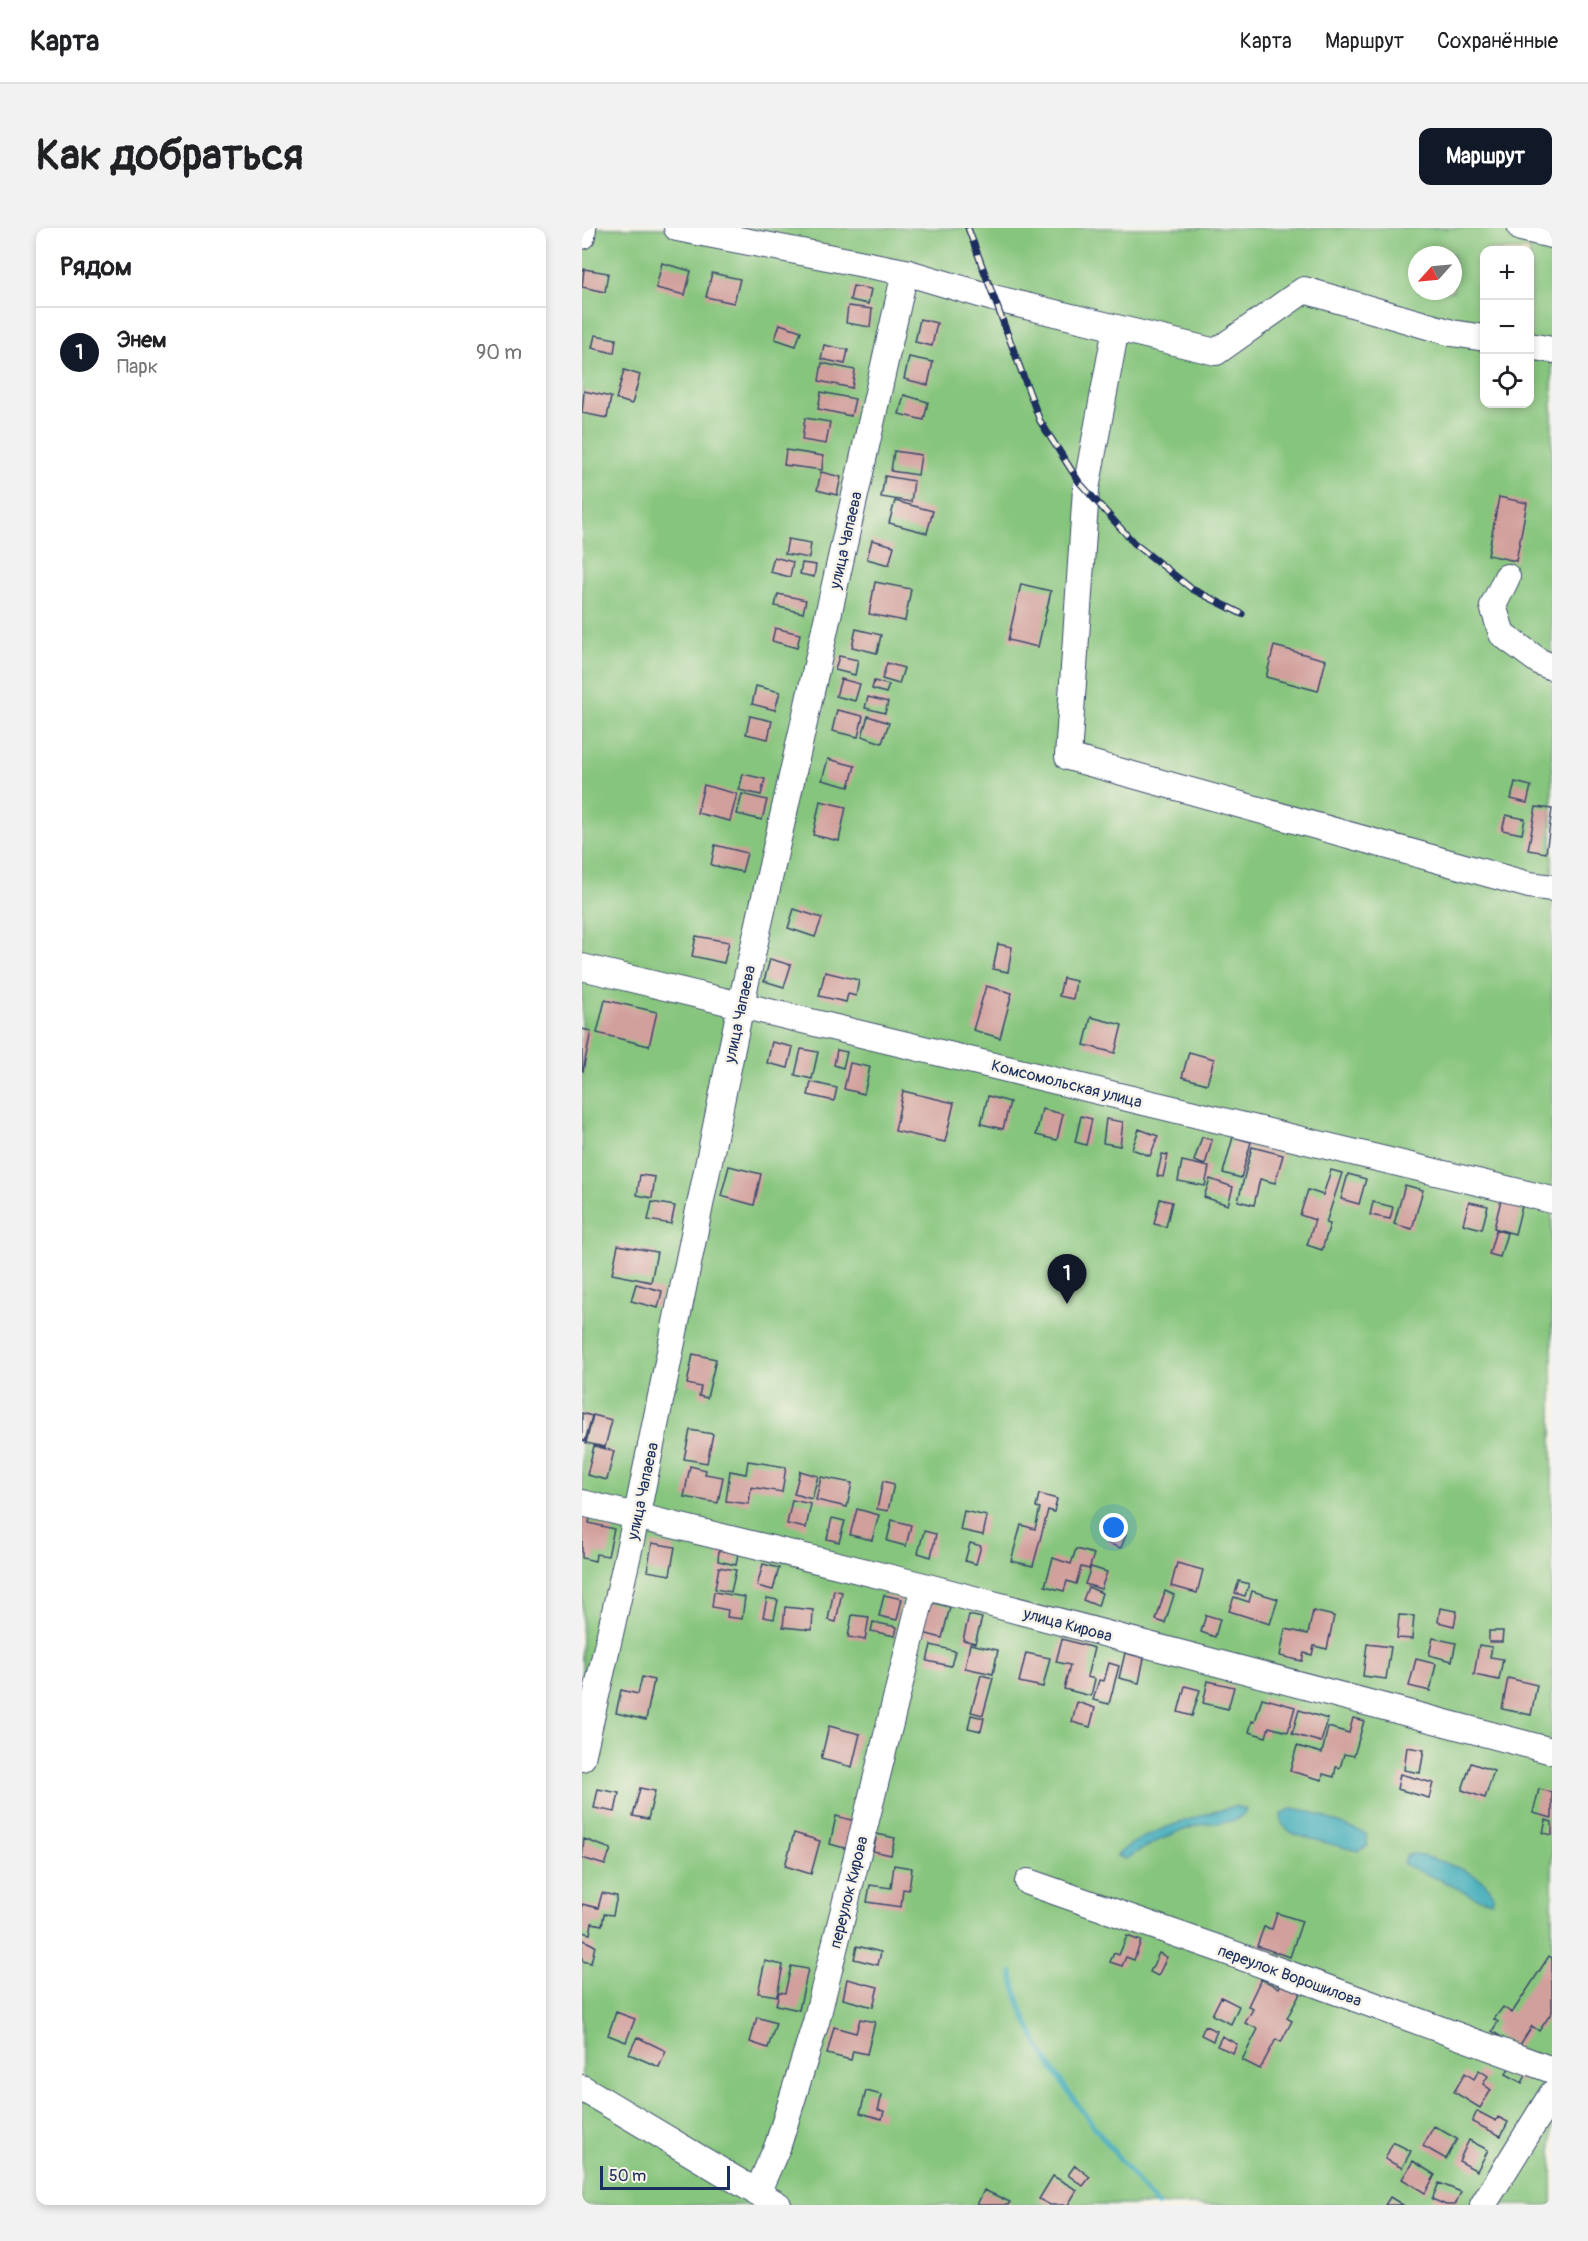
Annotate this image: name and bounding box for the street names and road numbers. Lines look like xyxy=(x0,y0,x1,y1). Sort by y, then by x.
street label: улица Чапаева xyxy=(825,490,867,592)
street label: улица Чапаева xyxy=(720,964,760,1066)
street label: Комсомольская улица xyxy=(989,1056,1144,1112)
street label: улица Чапаева xyxy=(623,1441,663,1543)
street label: улица Кирова xyxy=(1020,1603,1114,1646)
street label: переулок Кирова xyxy=(825,1834,873,1950)
street label: переулок Ворошилова xyxy=(1215,1941,1364,2011)

